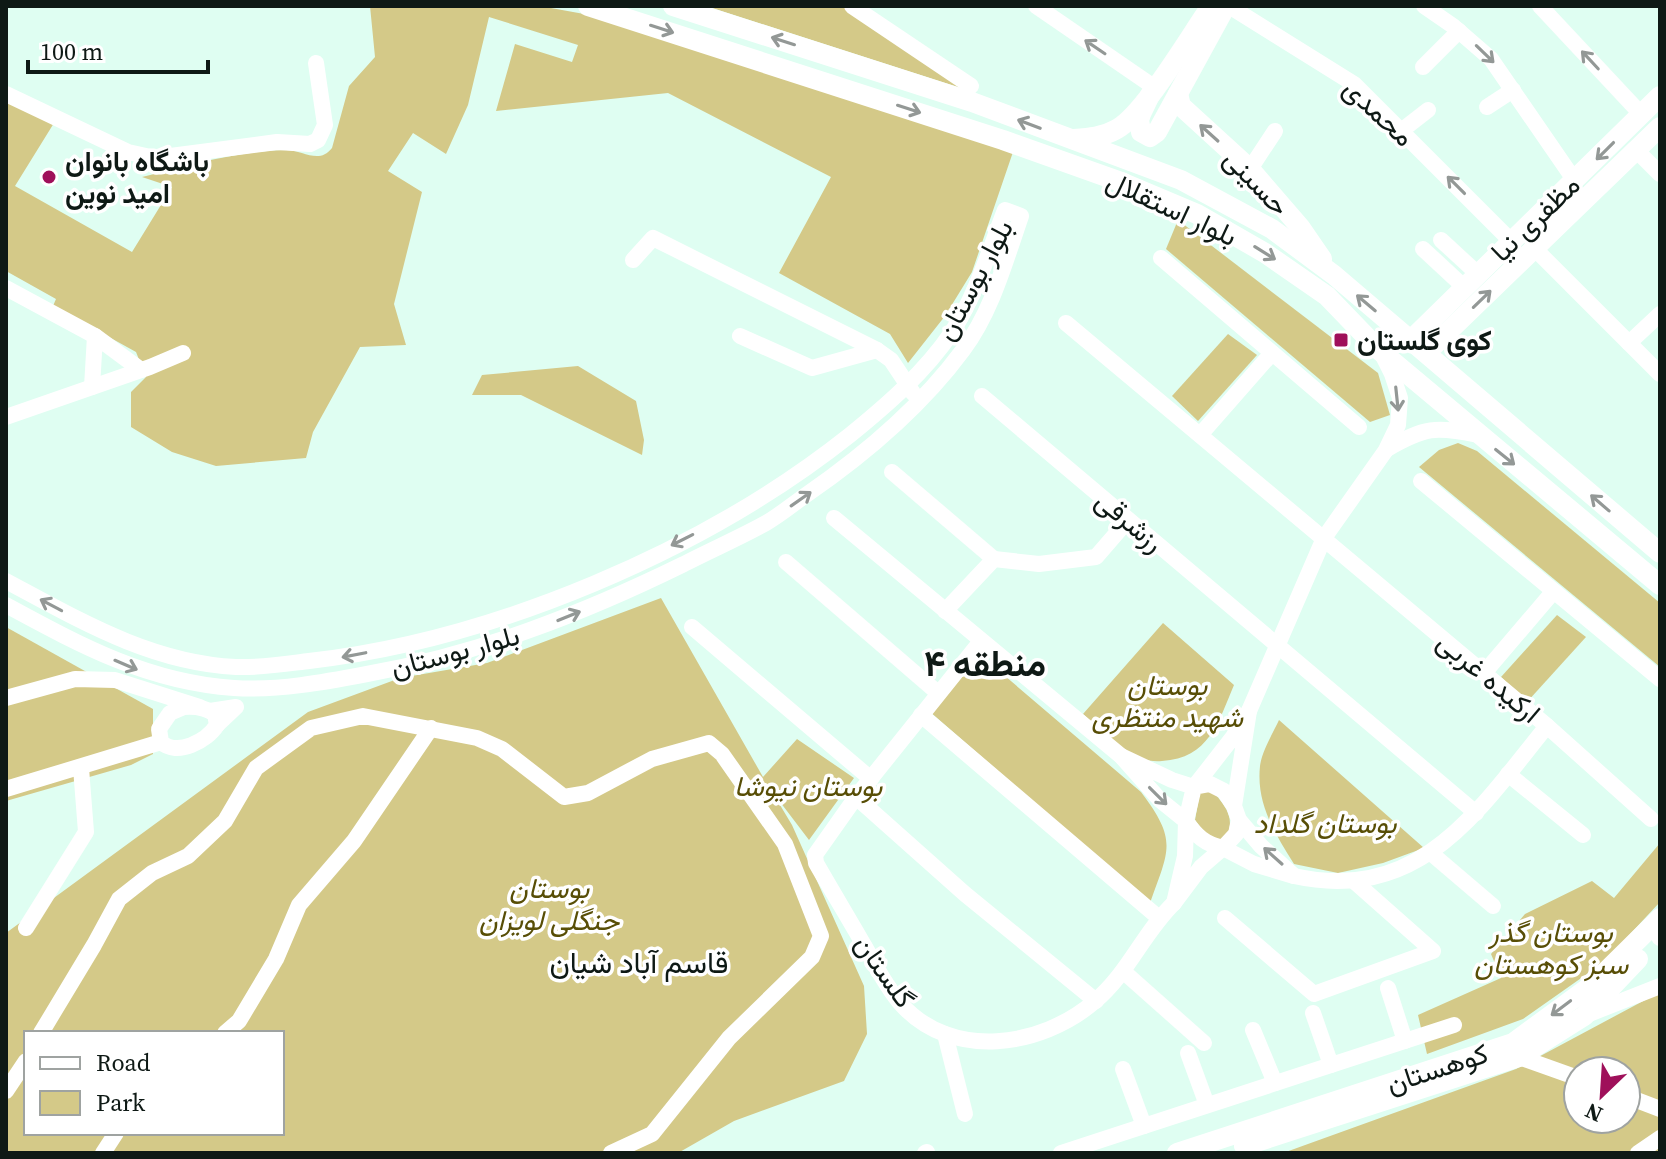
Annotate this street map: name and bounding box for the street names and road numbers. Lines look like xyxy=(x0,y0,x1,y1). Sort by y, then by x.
street label: محمدی xyxy=(1335,69,1423,155)
street label: حسینی xyxy=(1215,140,1299,224)
street label: بلوار استقلال xyxy=(1100,161,1244,255)
street label: مظفری نیا xyxy=(1482,166,1588,270)
street label: بلوار بوستان xyxy=(926,213,1022,347)
street label: رزشرقی xyxy=(1088,481,1172,561)
street label: بلوار بوستان xyxy=(386,616,524,686)
street label: ارکیده غربی xyxy=(1429,623,1549,731)
street label: گلستان xyxy=(846,927,924,1015)
street label: کوهستان xyxy=(1381,1034,1493,1102)

